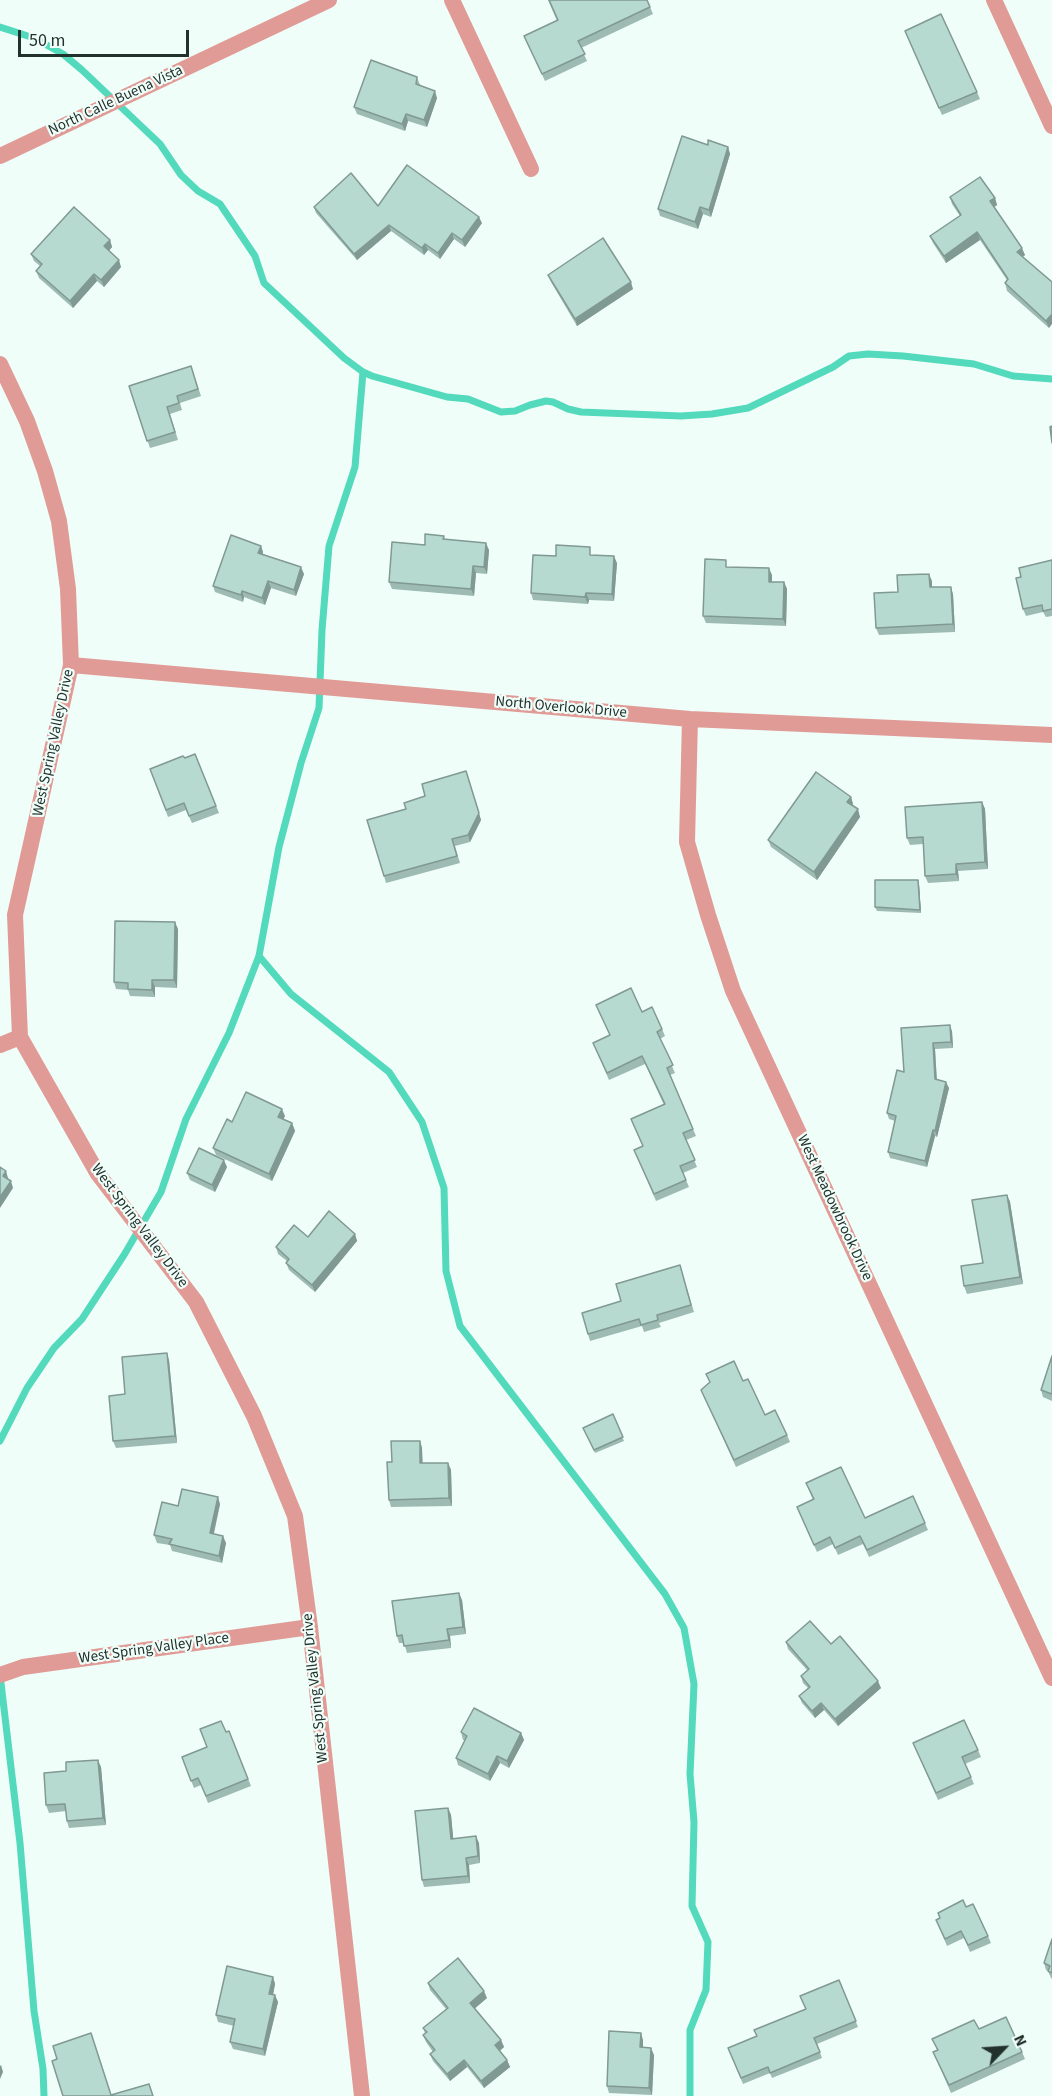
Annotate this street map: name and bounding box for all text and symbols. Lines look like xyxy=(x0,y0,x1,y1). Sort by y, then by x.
scale bar xyxy=(21,18,192,56)
text: 50 m xyxy=(29,28,65,53)
street label: North Calle Buena Vista xyxy=(46,62,186,140)
street label: West Spring Valley Drive xyxy=(30,668,78,818)
street label: North Overlook Drive xyxy=(495,693,627,723)
street label: West Meadowbrook Drive xyxy=(792,1132,876,1284)
street label: West Spring Valley Drive xyxy=(87,1161,191,1291)
street label: West Spring Valley Drive xyxy=(299,1613,333,1763)
street label: West Spring Valley Place xyxy=(78,1630,230,1668)
north arrow xyxy=(974,2018,1034,2078)
text: N xyxy=(1008,2031,1033,2050)

